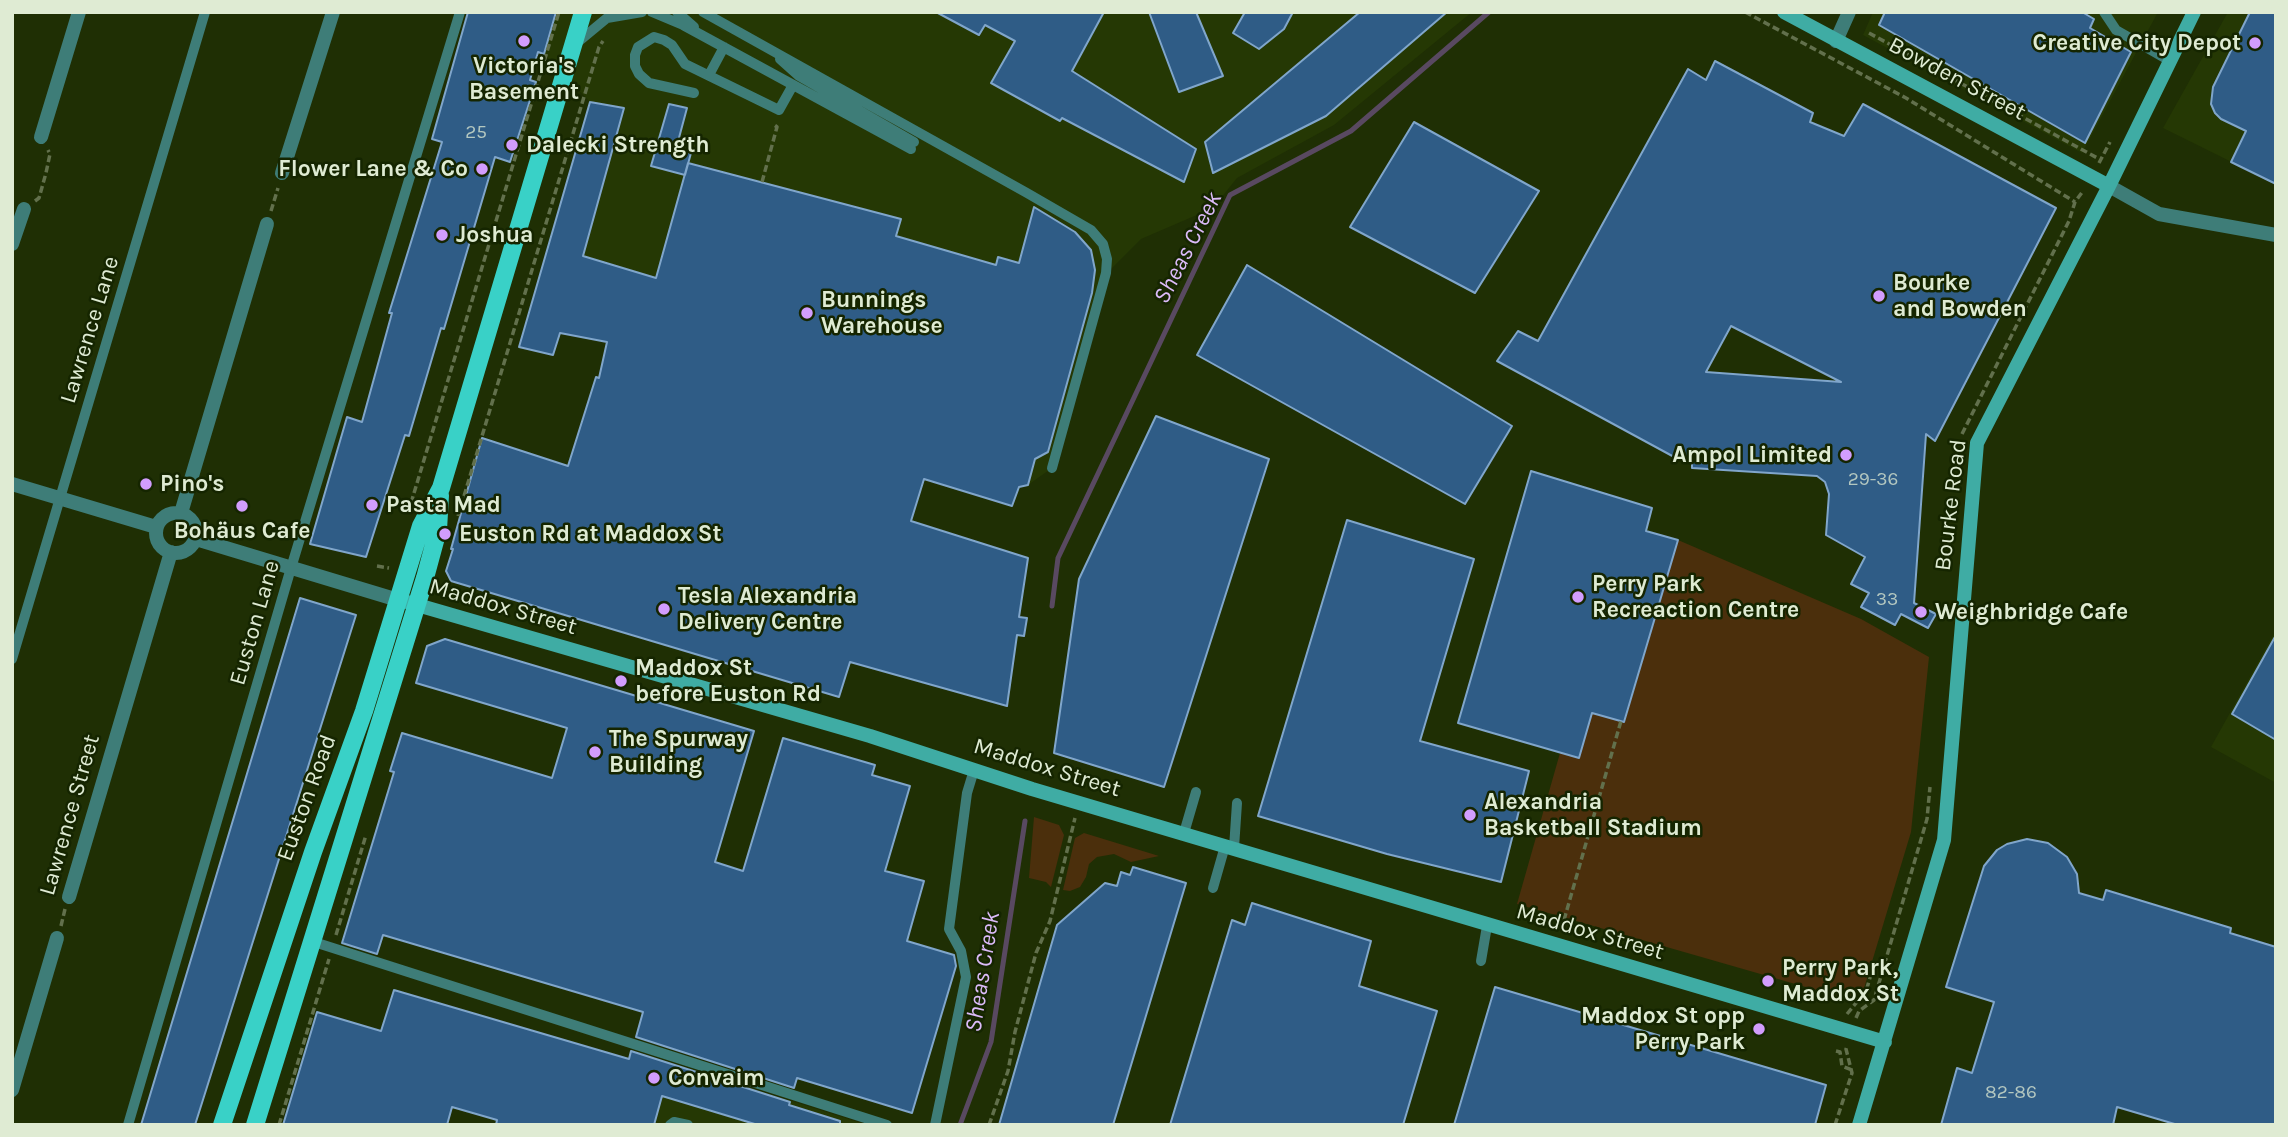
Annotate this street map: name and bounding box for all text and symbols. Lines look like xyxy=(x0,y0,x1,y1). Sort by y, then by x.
place label: Creative City Depot xyxy=(2033,29,2241,57)
street label: Bowden Street xyxy=(1884,31,2030,127)
marker: Victoria's Basement xyxy=(516,33,532,49)
marker: Creative City Depot xyxy=(2247,35,2263,51)
place label: Victoria's Basement xyxy=(469,52,579,106)
house number: 25 xyxy=(465,122,487,144)
place label: Dalecki Strength xyxy=(526,131,710,159)
marker: Dalecki Strength xyxy=(504,137,520,153)
place label: Flower Lane & Co xyxy=(278,155,468,183)
marker: Flower Lane & Co xyxy=(474,161,490,177)
water label: Sheas Creek xyxy=(1148,187,1228,309)
place label: Joshua xyxy=(456,221,534,249)
marker: Joshua xyxy=(434,227,450,243)
street label: Lawrence Lane xyxy=(55,253,125,407)
place label: Bourke and Bowden xyxy=(1893,269,2027,323)
place label: Bunnings Warehouse xyxy=(821,286,943,340)
marker: Bourke and Bowden xyxy=(1871,288,1887,304)
marker: Bunnings Warehouse xyxy=(799,305,815,321)
street label: Bourke Road xyxy=(1929,438,1973,572)
place label: Ampol Limited xyxy=(1672,441,1832,469)
marker: Ampol Limited xyxy=(1838,447,1854,463)
house number: 29-36 xyxy=(1848,469,1898,491)
place label: Pino's xyxy=(160,470,225,498)
marker: Pino's xyxy=(138,476,154,492)
place label: Pasta Mad xyxy=(386,491,501,519)
marker: Pasta Mad xyxy=(364,497,380,513)
marker: Bohäus Cafe xyxy=(234,498,250,514)
place label: Bohäus Cafe xyxy=(174,517,310,545)
place label: Euston Rd at Maddox St xyxy=(459,520,721,548)
marker: Euston Rd at Maddox St xyxy=(437,526,453,542)
street label: Euston Lane xyxy=(224,557,286,689)
place label: Perry Park Recreaction Centre xyxy=(1592,570,1799,624)
street label: Maddox Street xyxy=(426,573,580,641)
place label: Tesla Alexandria Delivery Centre xyxy=(678,582,857,636)
marker: Perry Park Recreaction Centre xyxy=(1570,589,1586,605)
house number: 33 xyxy=(1876,589,1898,611)
place label: Weighbridge Cafe xyxy=(1935,598,2128,626)
marker: Tesla Alexandria Delivery Centre xyxy=(656,601,672,617)
marker: Weighbridge Cafe xyxy=(1913,604,1929,620)
place label: Maddox St before Euston Rd xyxy=(635,654,821,708)
marker: Maddox St before Euston Rd xyxy=(613,673,629,689)
place label: The Spurway Building xyxy=(609,725,748,779)
street label: Lawrence Street xyxy=(34,731,106,899)
street label: Euston Road xyxy=(271,731,343,865)
street label: Maddox Street xyxy=(970,733,1124,803)
marker: The Spurway Building xyxy=(587,744,603,760)
place label: Alexandria Basketball Stadium xyxy=(1484,788,1702,842)
marker: Alexandria Basketball Stadium xyxy=(1462,807,1478,823)
street label: Maddox Street xyxy=(1513,898,1667,966)
water label: Sheas Creek xyxy=(959,910,1007,1034)
place label: Perry Park, Maddox St xyxy=(1782,954,1899,1008)
marker: Perry Park, Maddox St xyxy=(1760,973,1776,989)
place label: Maddox St opp Perry Park xyxy=(1581,1002,1745,1056)
marker: Maddox St opp Perry Park xyxy=(1751,1021,1767,1037)
place label: Convaim xyxy=(668,1064,765,1092)
marker: Convaim xyxy=(646,1070,662,1086)
house number: 82-86 xyxy=(1985,1082,2037,1104)

